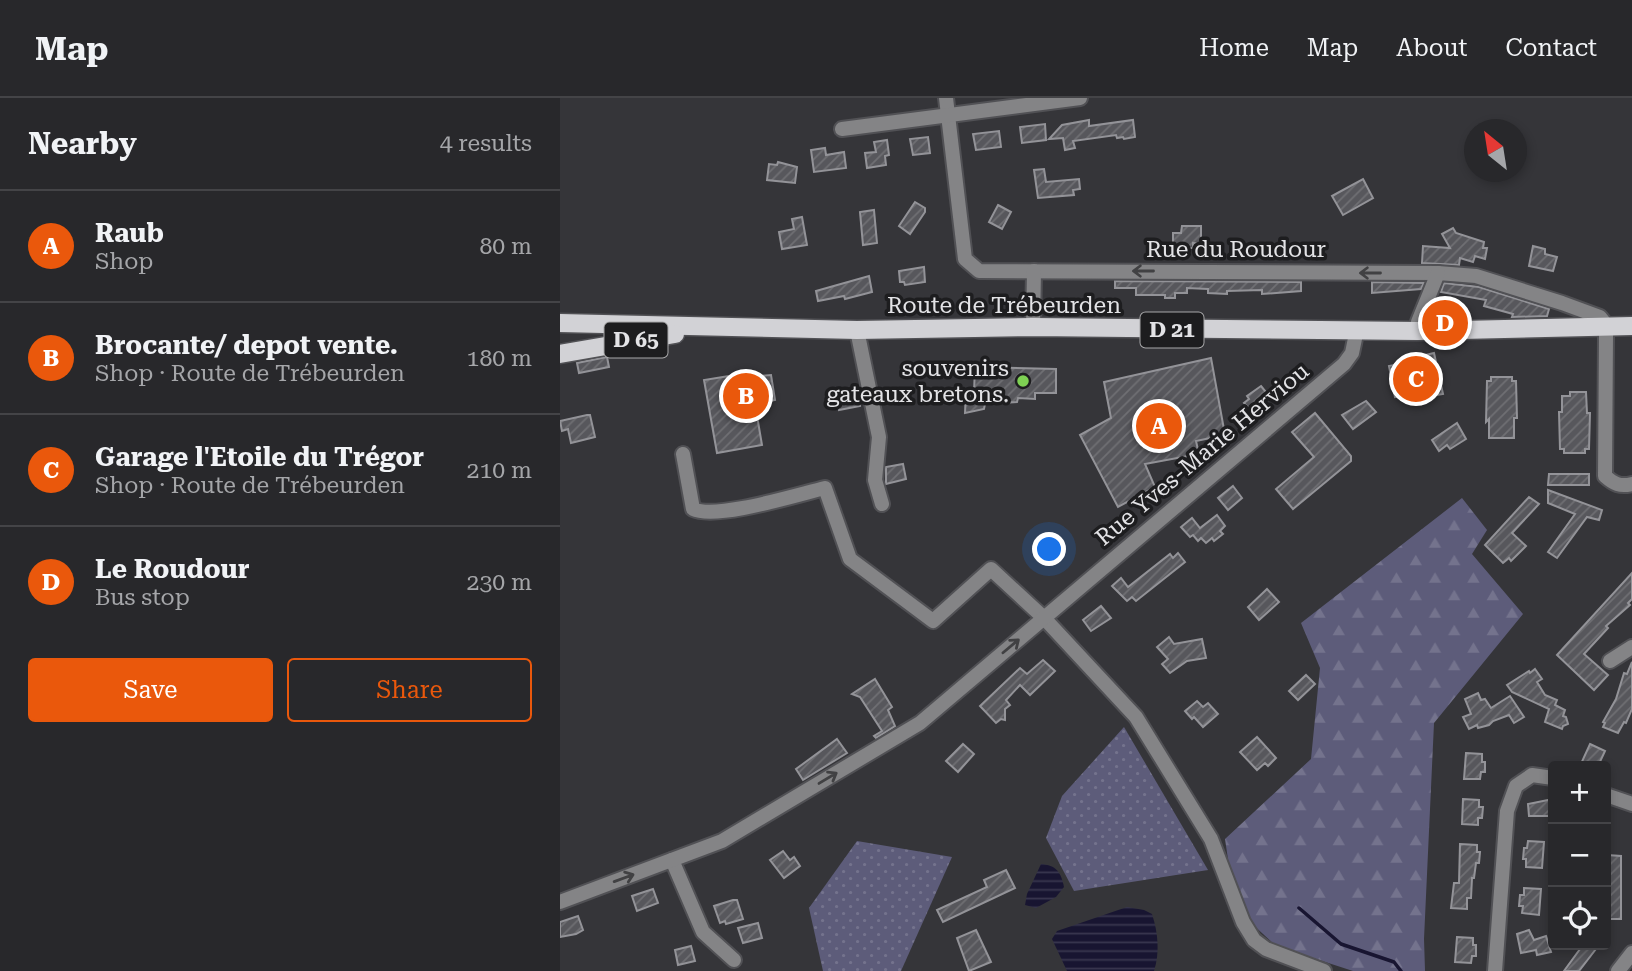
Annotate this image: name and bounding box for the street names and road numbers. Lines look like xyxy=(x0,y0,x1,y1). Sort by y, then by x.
street label: Rue du Roudour xyxy=(1146,236,1326,263)
street label: Route de Trébeurden xyxy=(887,292,1121,319)
road number: D 21 xyxy=(1140,313,1204,348)
road number: D 65 xyxy=(604,322,668,358)
street label: Rue Yves-Marie Herviou xyxy=(1090,357,1314,551)

